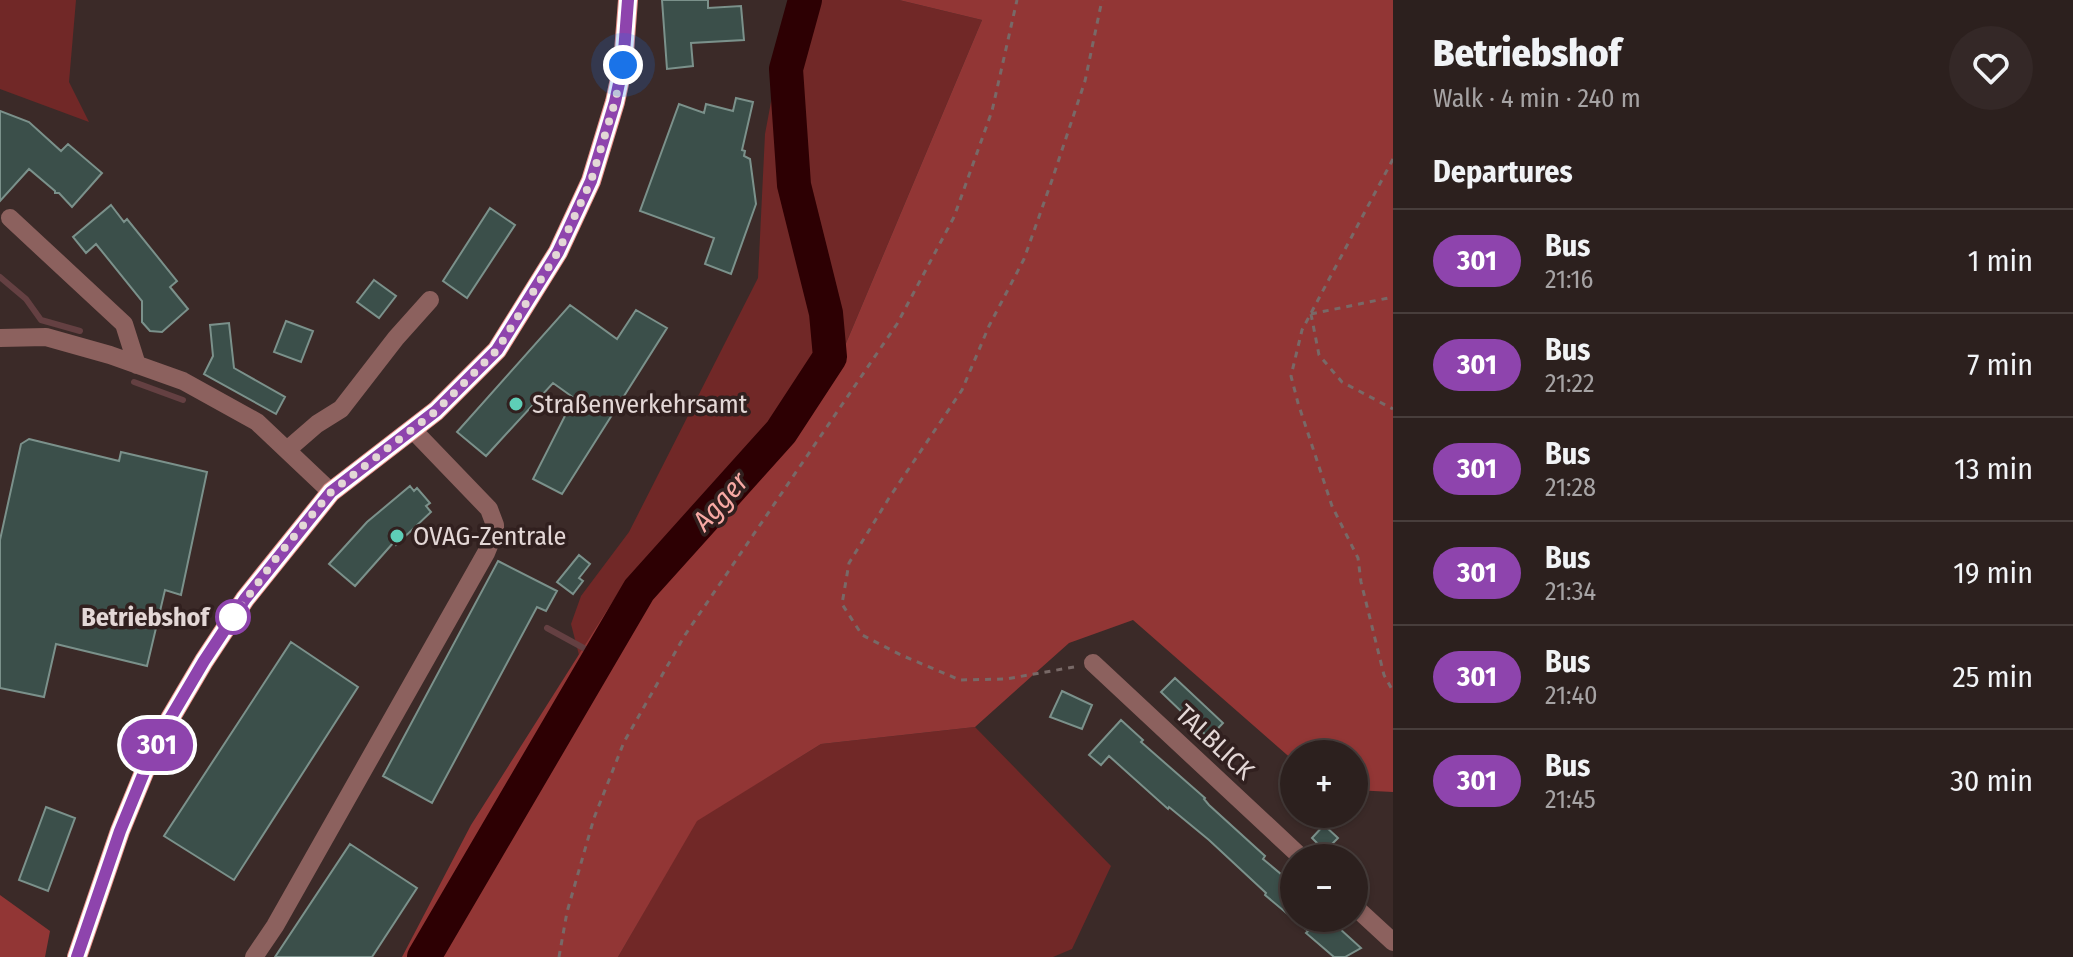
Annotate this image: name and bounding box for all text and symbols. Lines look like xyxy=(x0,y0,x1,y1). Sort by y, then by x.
button: heart xyxy=(1949,26,2033,110)
text: Betriebshof xyxy=(1433,30,1621,76)
your location xyxy=(603,45,643,85)
text: Walk · 4 min · 240 m xyxy=(1433,83,1641,114)
text: Departures xyxy=(1433,154,1573,190)
text: Bus xyxy=(1545,228,1590,264)
text: 1 min xyxy=(1968,243,2033,279)
text: 301 xyxy=(1457,244,1497,277)
text: 21:16 xyxy=(1545,264,1594,295)
text: Bus xyxy=(1545,332,1590,368)
text: 7 min xyxy=(1967,347,2033,383)
text: 301 xyxy=(1457,348,1497,381)
text: 21:22 xyxy=(1545,368,1594,399)
place label: Straßenverkehrsamt xyxy=(532,389,748,420)
marker: Straßenverkehrsamt xyxy=(507,395,525,413)
text: Bus xyxy=(1545,436,1590,472)
text: 13 min xyxy=(1954,451,2033,487)
text: 301 xyxy=(1457,452,1497,485)
water label: Agger xyxy=(685,464,756,538)
text: 21:28 xyxy=(1545,472,1596,503)
place label: OVAG-Zentrale xyxy=(413,521,566,552)
marker: OVAG-Zentrale xyxy=(388,527,406,545)
text: Bus xyxy=(1545,540,1590,576)
text: 19 min xyxy=(1953,555,2033,591)
text: 301 xyxy=(1457,556,1497,589)
text: 21:34 xyxy=(1545,576,1596,607)
marker: Betriebshof xyxy=(216,600,250,634)
place label: Betriebshof xyxy=(81,602,211,633)
text: Bus xyxy=(1545,644,1590,680)
text: 25 min xyxy=(1953,659,2033,695)
text: 301 xyxy=(1457,660,1497,693)
text: 21:40 xyxy=(1545,680,1598,711)
street label: TALBLICK xyxy=(1169,698,1260,786)
line badge: 301 xyxy=(111,719,203,771)
text: 301 xyxy=(137,728,177,761)
map controls xyxy=(1280,740,1368,932)
button: + xyxy=(1280,740,1368,828)
text: Bus xyxy=(1545,748,1590,784)
text: 30 min xyxy=(1950,763,2033,799)
text: 301 xyxy=(1457,764,1497,797)
text: 21:45 xyxy=(1545,784,1596,815)
button: − xyxy=(1280,844,1368,932)

